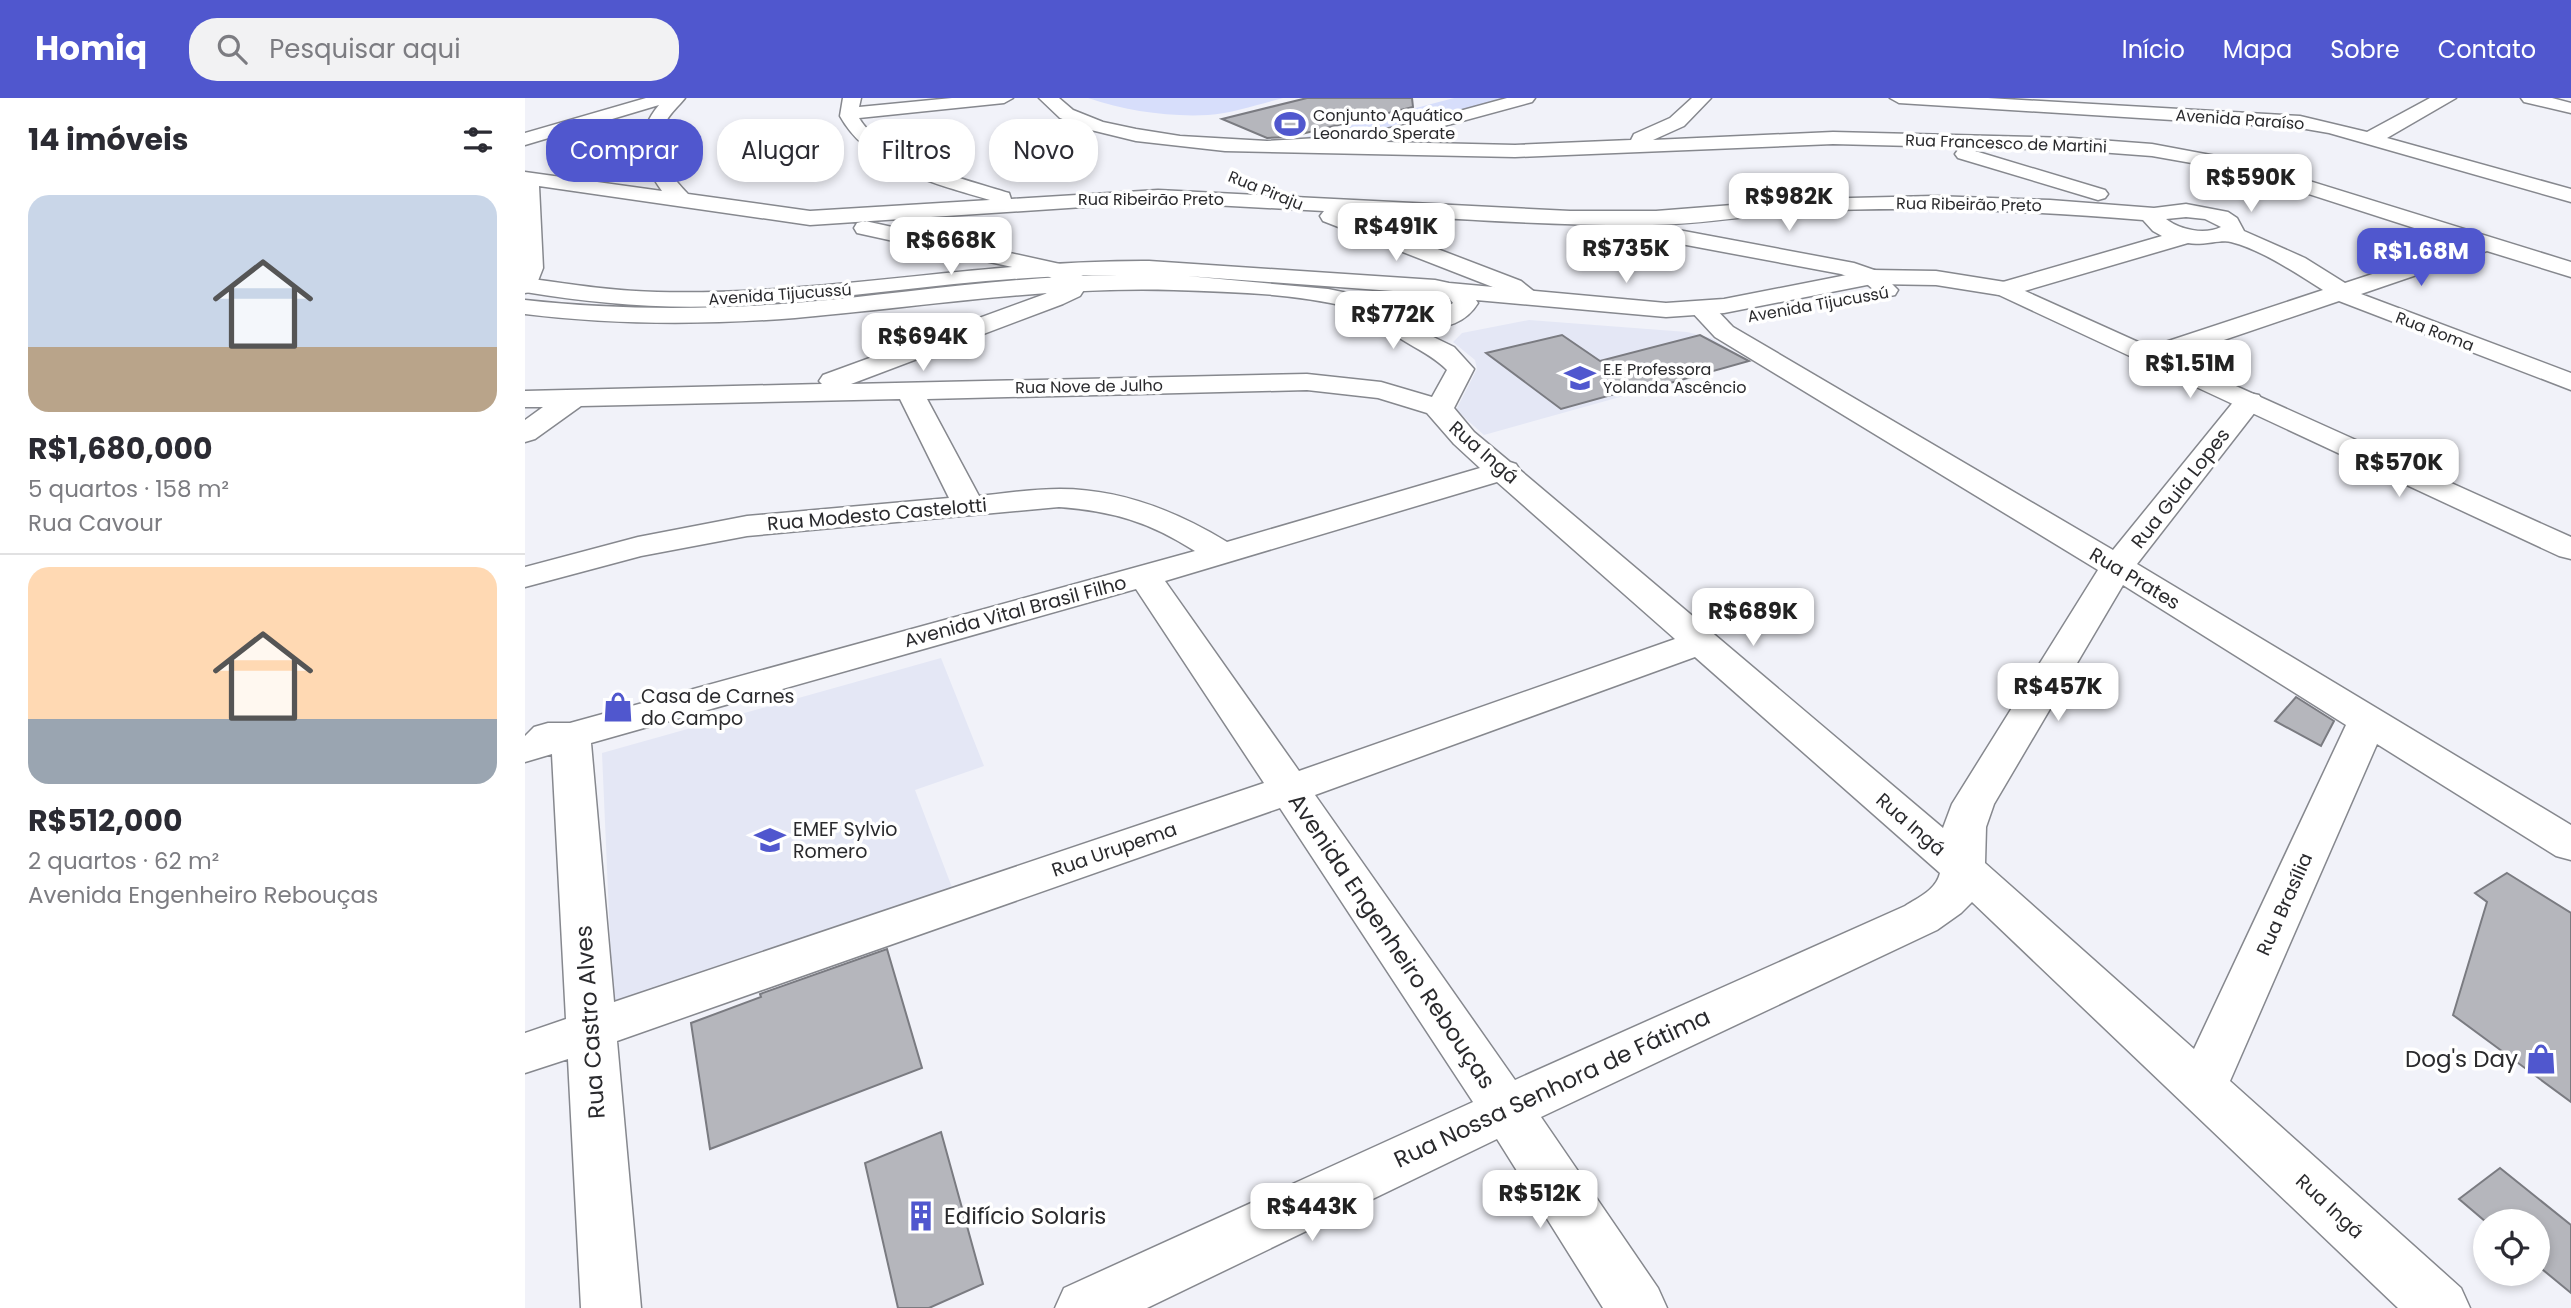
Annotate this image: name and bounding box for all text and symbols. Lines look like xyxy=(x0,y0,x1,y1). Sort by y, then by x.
search box xyxy=(189,18,679,81)
text: Homiq xyxy=(35,25,147,72)
icon: search xyxy=(213,30,251,68)
text: Pesquisar aqui xyxy=(269,31,461,67)
text: Início xyxy=(2122,33,2185,66)
text: Mapa xyxy=(2223,33,2292,66)
text: Sobre xyxy=(2330,33,2400,66)
text: Contato xyxy=(2438,33,2536,66)
place label: Conjunto Aquático Leonardo Sperate xyxy=(1313,104,1463,145)
street label: Avenida Paraíso xyxy=(2175,104,2305,135)
sports icon: Conjunto Aquático Leonardo Sperate xyxy=(1273,107,1307,141)
text: 14 imóveis xyxy=(28,118,189,161)
chip: Comprar xyxy=(546,119,703,182)
chip: Alugar xyxy=(717,119,844,182)
chip: Filtros xyxy=(858,119,975,182)
chip: Novo xyxy=(989,119,1098,182)
icon: filters xyxy=(459,121,497,159)
street label: Rua Francesco de Martini xyxy=(1905,128,2107,159)
pin: R$590K xyxy=(2194,155,2308,214)
text: R$590K xyxy=(2206,161,2296,193)
street label: Rua Piraju xyxy=(1225,165,1307,216)
pin: R$982K xyxy=(1732,174,1846,233)
text: R$982K xyxy=(1745,180,1833,212)
street label: Rua Ribeirão Preto xyxy=(1078,188,1224,211)
street label: Rua Ribeirão Preto xyxy=(1896,192,2042,217)
pin: R$491K xyxy=(1339,204,1453,263)
text: R$491K xyxy=(1354,210,1438,242)
pin: R$668K xyxy=(894,218,1008,277)
text: R$668K xyxy=(906,224,996,256)
pin: R$735K xyxy=(1569,226,1683,285)
pin: R$1.68M xyxy=(2356,228,2486,288)
text: R$735K xyxy=(1582,232,1670,264)
text: R$1.68M xyxy=(2373,235,2469,267)
icon: home xyxy=(200,241,326,367)
street label: Avenida Tijucussú xyxy=(708,278,852,311)
street label: Avenida Tijucussú xyxy=(1745,281,1891,328)
pin: R$772K xyxy=(1336,292,1450,351)
text: R$772K xyxy=(1351,298,1435,330)
street label: Rua Roma xyxy=(2392,306,2477,357)
pin: R$694K xyxy=(866,314,980,373)
text: R$694K xyxy=(878,320,968,352)
pin: R$1.51M xyxy=(2125,341,2255,400)
text: R$1.51M xyxy=(2145,347,2235,379)
place label: E.E Professora Yolanda Ascêncio xyxy=(1603,358,1746,399)
school or university icon: E.E Professora Yolanda Ascêncio xyxy=(1563,361,1597,395)
street label: Rua Nove de Julho xyxy=(1015,374,1163,399)
street label: Rua Ingá xyxy=(1443,415,1524,490)
street label: Rua Guia Lopes xyxy=(2125,422,2236,554)
text: R$1,680,000 xyxy=(28,427,213,470)
pin: R$570K xyxy=(2342,440,2456,499)
text: R$570K xyxy=(2355,446,2443,478)
text: 5 quartos · 158 m² xyxy=(28,473,229,505)
street label: Rua Modesto Castelotti xyxy=(766,491,988,538)
text: Rua Cavour xyxy=(28,507,163,539)
street label: Rua Prates xyxy=(2084,541,2185,616)
street label: Avenida Vital Brasil Filho xyxy=(901,569,1129,654)
pin: R$689K xyxy=(1696,588,1810,648)
text: R$689K xyxy=(1708,595,1798,627)
icon: home xyxy=(200,613,326,739)
pin: R$457K xyxy=(2001,664,2115,723)
text: R$457K xyxy=(2014,670,2103,702)
place label: Casa de Carnes do Campo xyxy=(641,683,795,732)
shop icon: Casa de Carnes do Campo xyxy=(601,690,635,724)
street label: Avenida Engenheiro Rebouças xyxy=(1281,787,1503,1095)
street label: Rua Ingá xyxy=(1870,787,1951,862)
text: R$512,000 xyxy=(28,799,183,842)
street label: Rua Urupema xyxy=(1048,815,1180,884)
place label: EMEF Sylvio Romero xyxy=(793,816,898,865)
school or university icon: EMEF Sylvio Romero xyxy=(753,823,787,857)
text: 2 quartos · 62 m² xyxy=(28,845,219,877)
street label: Rua Brasília xyxy=(2250,848,2319,960)
text: Avenida Engenheiro Rebouças xyxy=(28,879,378,911)
street label: Rua Castro Alves xyxy=(567,924,613,1120)
street label: Rua Nossa Senhora de Fátima xyxy=(1389,1000,1715,1176)
shop icon: Dog's Day xyxy=(2524,1042,2558,1076)
place label: Dog's Day xyxy=(2405,1043,2518,1075)
street label: Rua Ingá xyxy=(2290,1168,2370,1245)
pin: R$512K xyxy=(1483,1170,1597,1230)
text: R$512K xyxy=(1499,1177,1581,1209)
pin: R$443K xyxy=(1255,1184,1369,1243)
text: R$443K xyxy=(1266,1190,1358,1222)
building icon: Edifício Solaris xyxy=(904,1199,938,1233)
place label: Edifício Solaris xyxy=(944,1200,1106,1232)
map controls xyxy=(2473,1209,2550,1286)
button: locate xyxy=(2473,1209,2550,1286)

